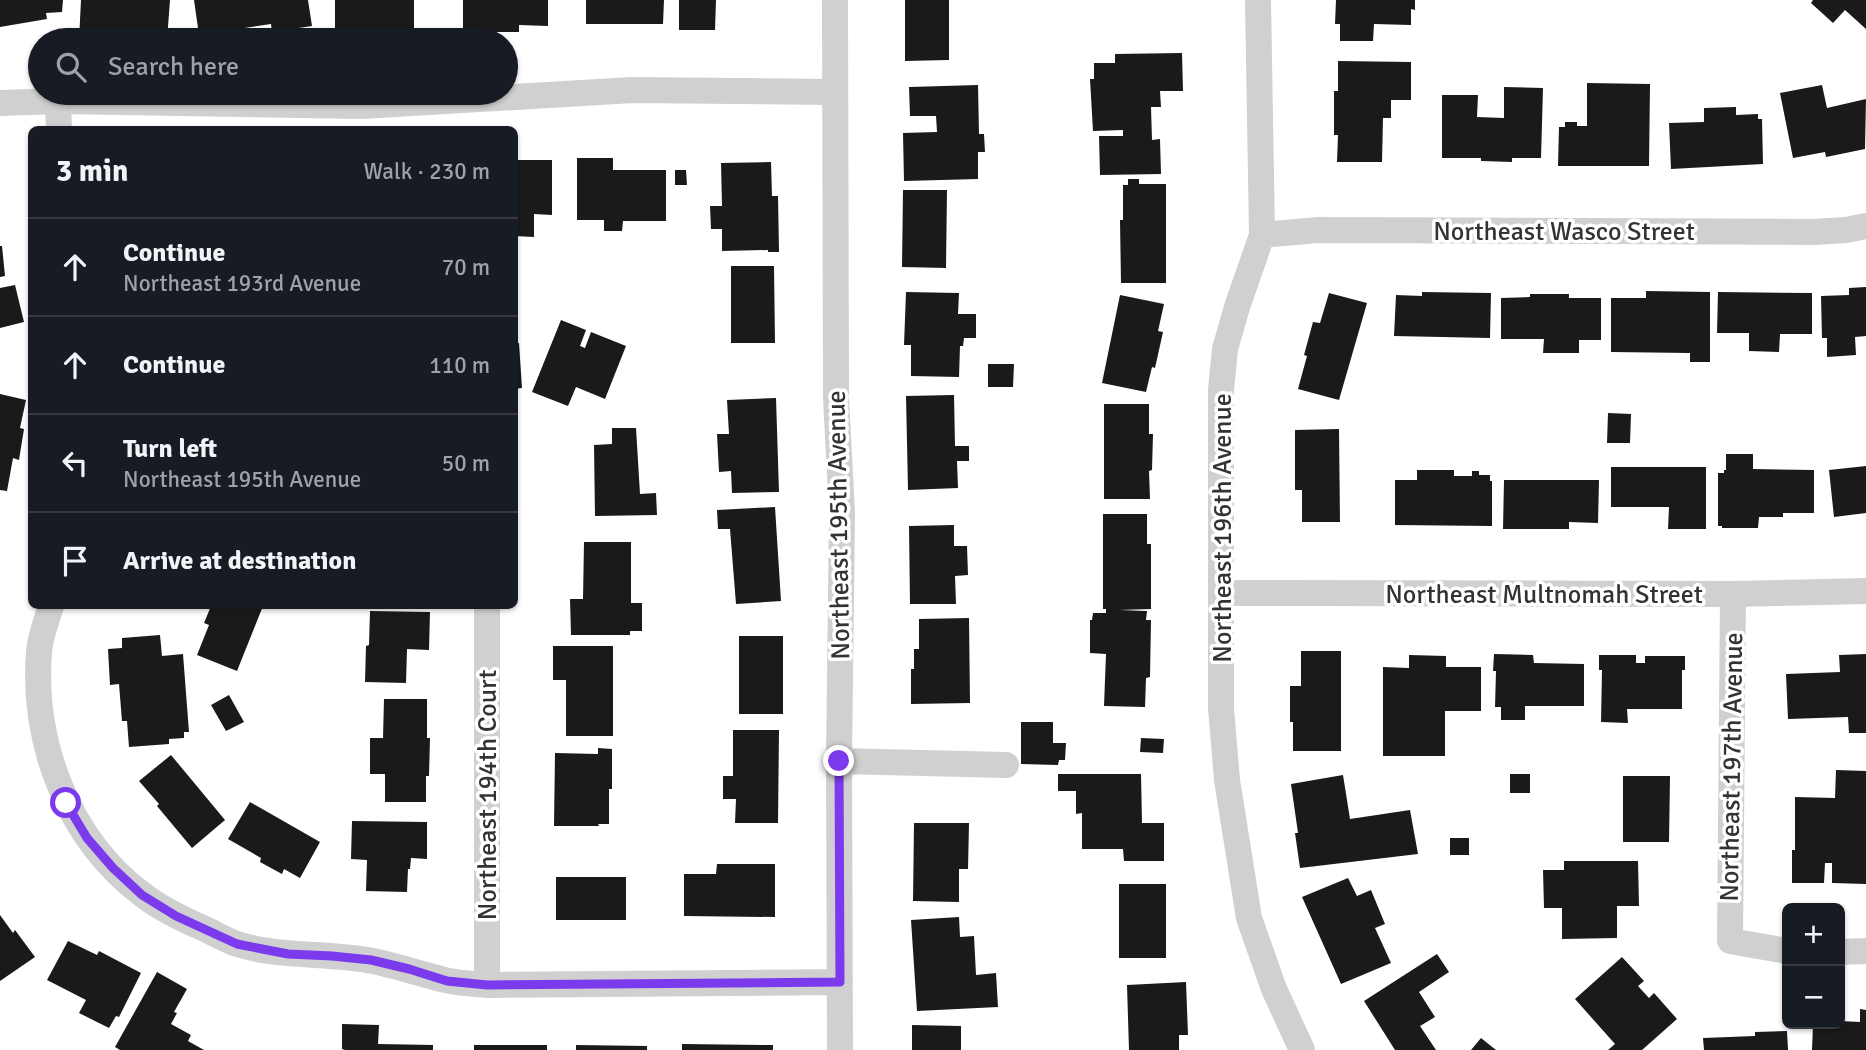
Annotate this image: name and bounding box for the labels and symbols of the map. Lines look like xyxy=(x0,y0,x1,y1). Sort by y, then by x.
street label: Northeast Wasco Street xyxy=(1433,216,1695,248)
street label: Northeast 195th Avenue xyxy=(821,390,857,660)
street label: Northeast 196th Avenue xyxy=(1207,393,1239,663)
street label: Northeast Multnomah Street xyxy=(1385,579,1703,611)
street label: Northeast 197th Avenue xyxy=(1714,632,1750,902)
street label: Northeast 194th Court xyxy=(472,670,504,920)
route end xyxy=(823,745,854,776)
route start xyxy=(50,787,81,818)

